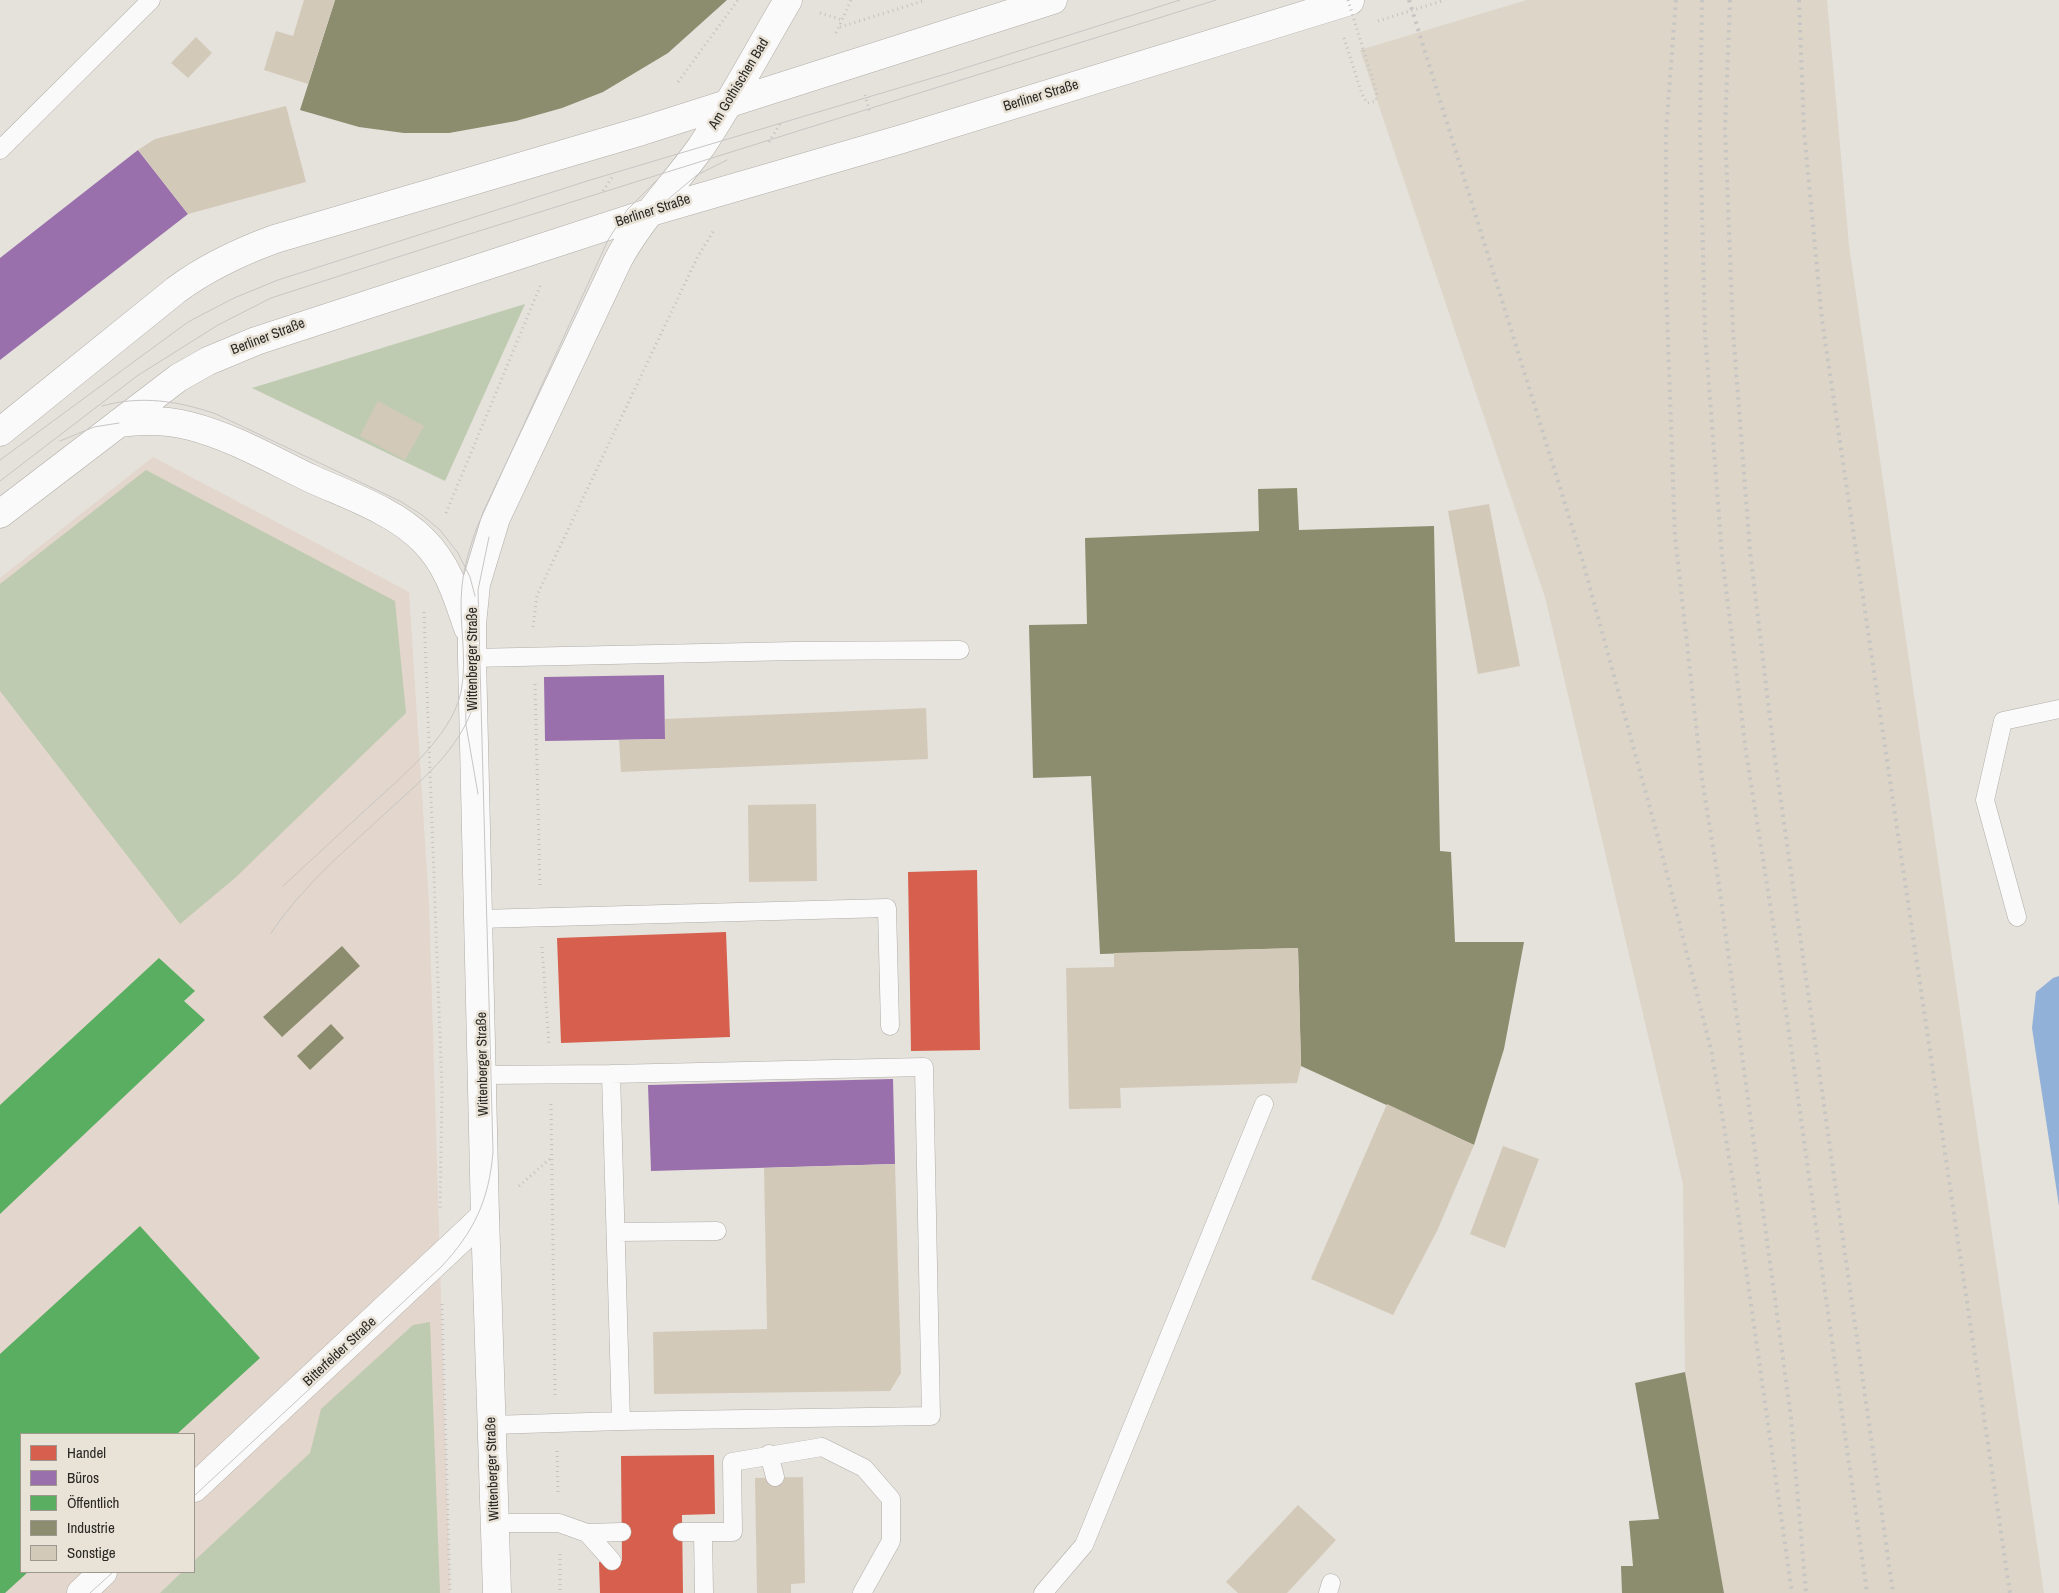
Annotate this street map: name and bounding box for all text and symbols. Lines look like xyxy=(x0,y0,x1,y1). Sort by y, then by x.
street label: Am Gothischen Bad xyxy=(705,36,773,132)
street label: Berliner Straße xyxy=(1001,77,1081,115)
street label: Berliner Straße xyxy=(613,191,693,231)
street label: Berliner Straße xyxy=(229,315,307,359)
street label: Wittenberger Straße xyxy=(465,607,481,711)
street label: Wittenberger Straße xyxy=(474,1012,492,1116)
street label: Bitterfelder Straße xyxy=(300,1314,380,1390)
street label: Wittenberger Straße xyxy=(483,1417,503,1521)
legend xyxy=(20,1433,195,1573)
text: Handel xyxy=(67,1442,106,1463)
text: Büros xyxy=(67,1467,99,1488)
text: Öffentlich xyxy=(67,1492,119,1513)
text: Industrie xyxy=(67,1517,115,1538)
text: Sonstige xyxy=(67,1542,116,1563)

